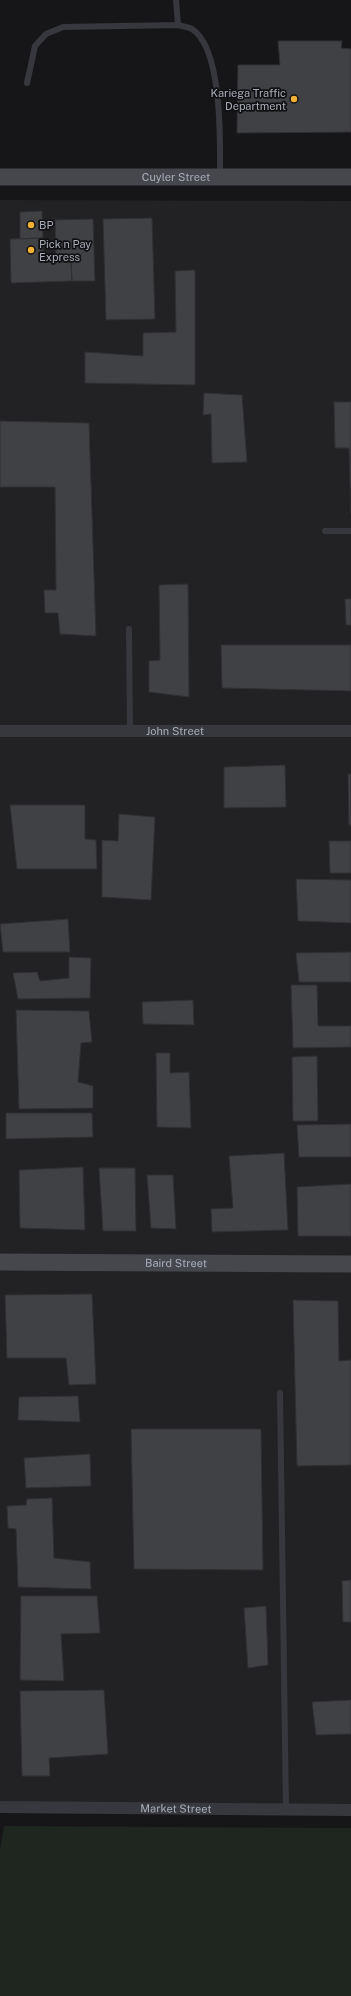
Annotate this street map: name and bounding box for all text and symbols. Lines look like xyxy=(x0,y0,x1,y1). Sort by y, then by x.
place label: Kariega Traffic Department xyxy=(211,87,286,112)
marker: Kariega Traffic Department xyxy=(289,94,299,104)
street label: Cuyler Street xyxy=(142,171,210,183)
place label: BP xyxy=(39,219,53,231)
marker: BP xyxy=(26,220,36,230)
place label: Pick n Pay Express xyxy=(39,238,91,263)
marker: Pick n Pay Express xyxy=(26,245,36,255)
street label: John Street xyxy=(146,725,204,737)
street label: Baird Street xyxy=(145,1257,207,1269)
street label: Market Street xyxy=(140,1802,212,1815)

